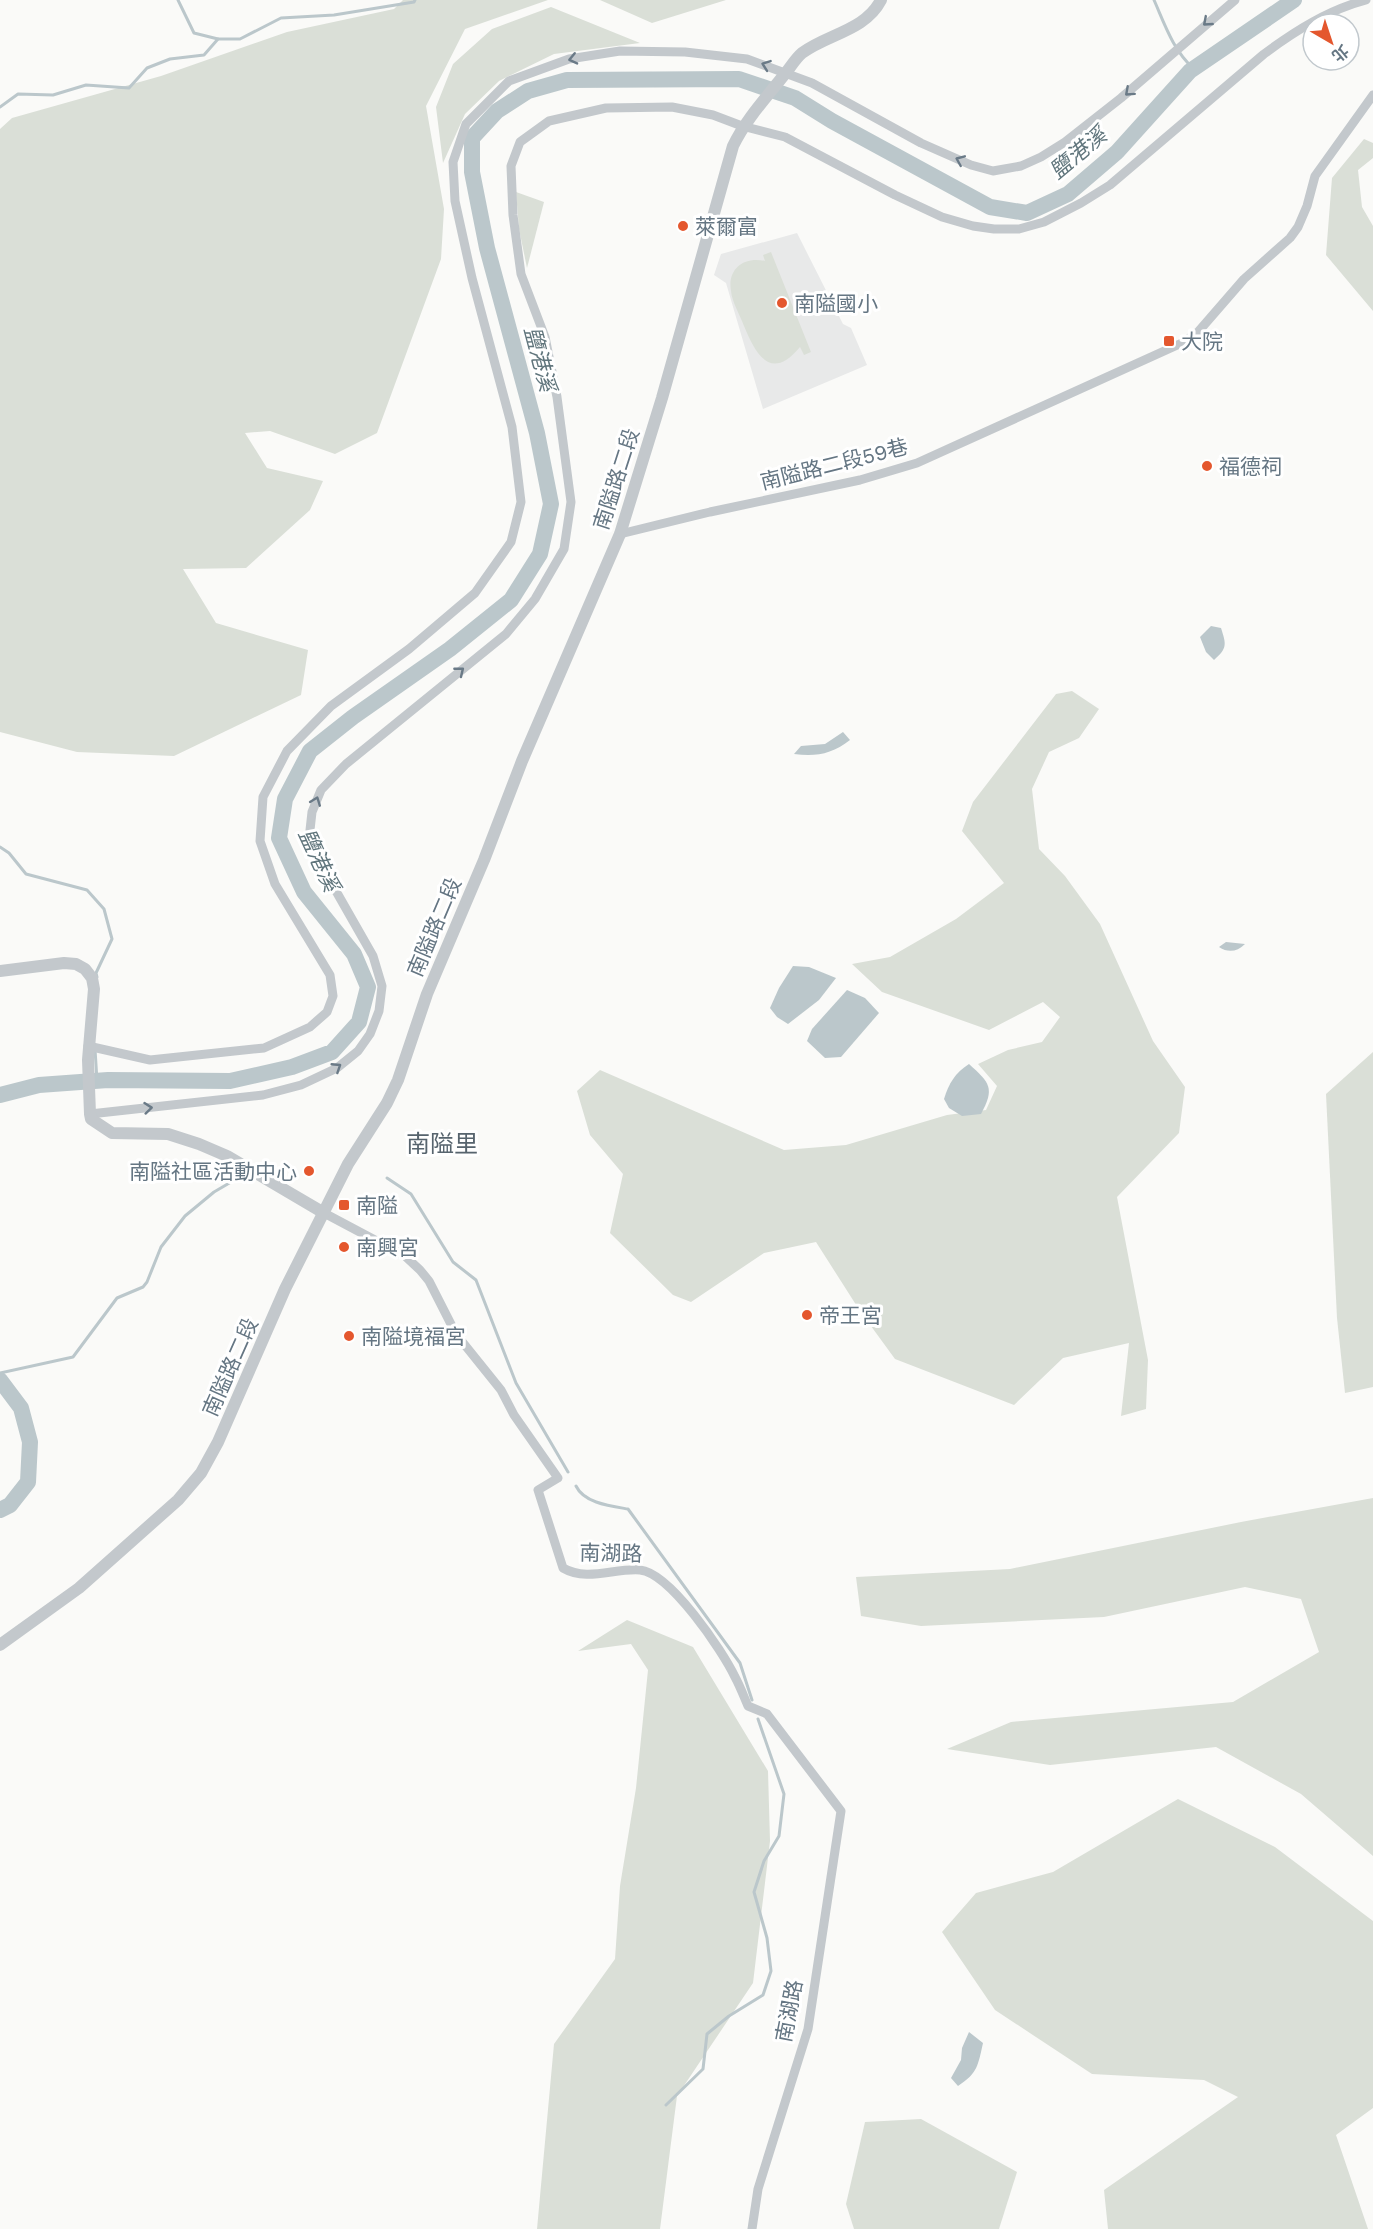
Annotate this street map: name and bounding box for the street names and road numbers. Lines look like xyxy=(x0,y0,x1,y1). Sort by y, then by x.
street label: 南隘路二段 xyxy=(588,425,644,533)
street label: 南隘路二段59巷 xyxy=(758,434,910,494)
street label: 南隘路二段 xyxy=(402,874,466,980)
street label: 南隘路二段 xyxy=(197,1314,263,1420)
street label: 南湖路 xyxy=(579,1540,643,1566)
street label: 南湖路 xyxy=(771,1978,807,2044)

